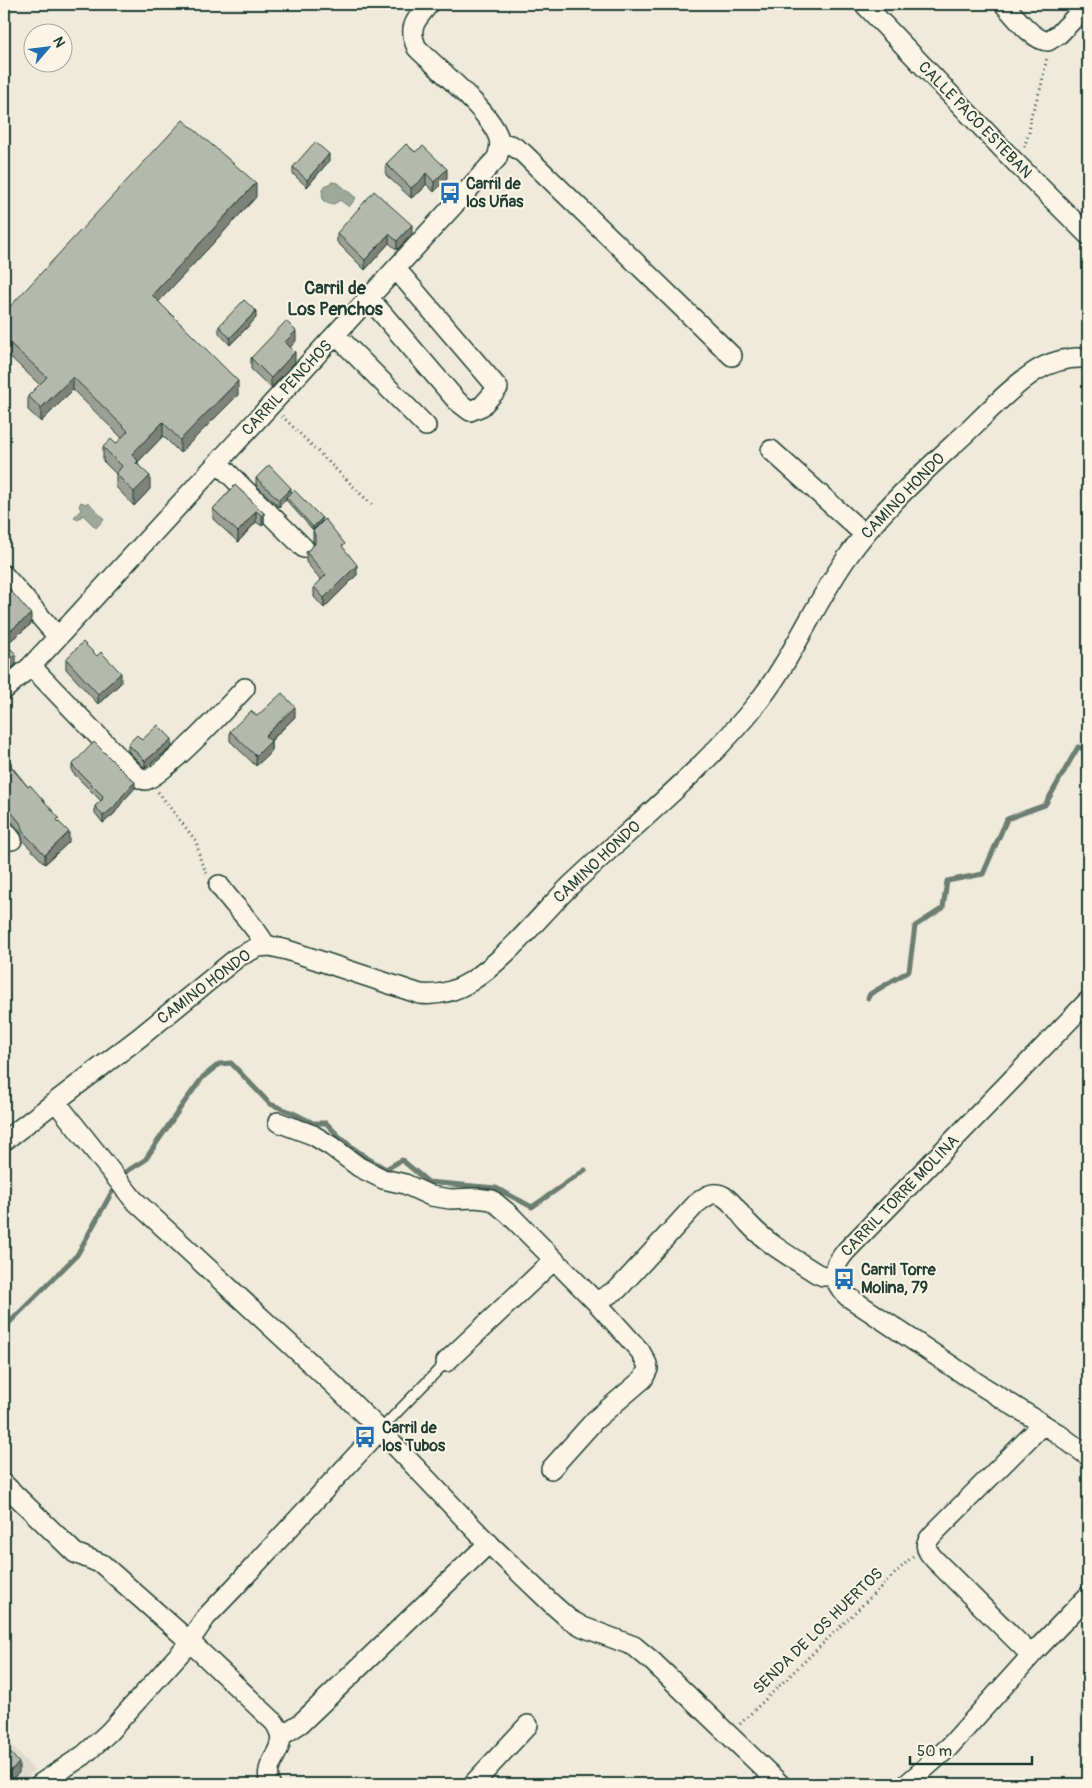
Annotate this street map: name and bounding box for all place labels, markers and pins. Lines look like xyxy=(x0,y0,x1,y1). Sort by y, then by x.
place label: Carril de los Uñas xyxy=(466,174,524,212)
bus stop icon: Carril de los Uñas xyxy=(437,180,463,206)
place label: Carril Torre Molina, 79 xyxy=(861,1260,937,1298)
bus stop icon: Carril Torre Molina, 79 xyxy=(831,1266,857,1292)
place label: Carril de los Tubos xyxy=(382,1418,446,1456)
bus stop icon: Carril de los Tubos xyxy=(352,1424,378,1450)

